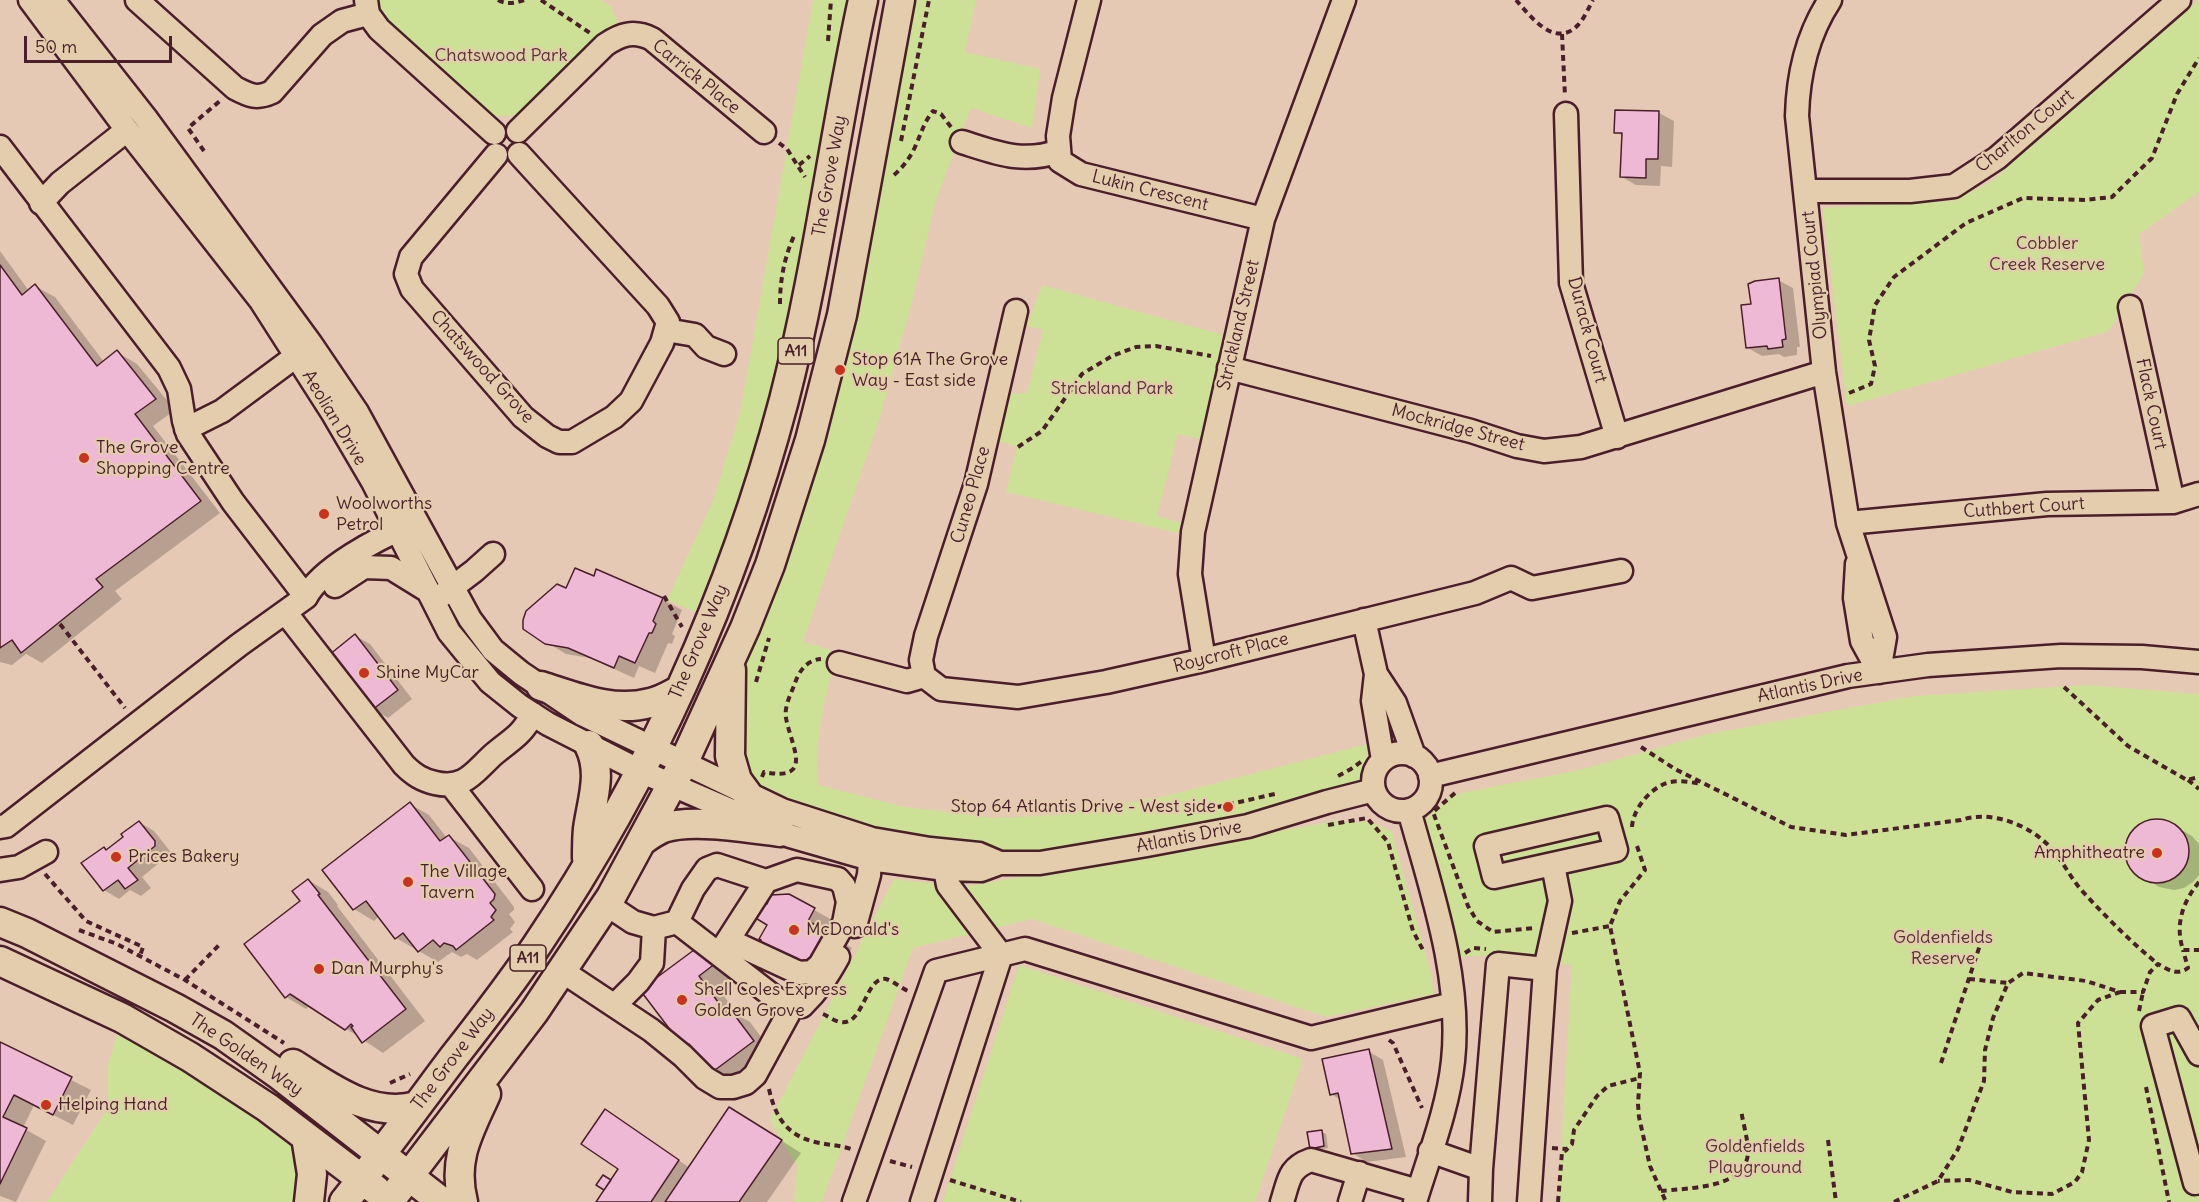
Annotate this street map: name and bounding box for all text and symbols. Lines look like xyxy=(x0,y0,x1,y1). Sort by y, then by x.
scale bar xyxy=(27,24,176,62)
text: 50 m xyxy=(35,35,77,58)
street label: Carrick Place xyxy=(648,35,744,119)
park label: Chatswood Park xyxy=(434,45,568,67)
street label: Charlton Court xyxy=(1971,85,2079,177)
street label: The Grove Way xyxy=(809,114,851,238)
street label: Lukin Crescent xyxy=(1090,166,1210,216)
street label: Olympiad Court xyxy=(1798,210,1832,340)
park label: Cobbler Creek Reserve xyxy=(1989,233,2105,276)
street label: Strickland Street xyxy=(1214,258,1264,392)
street label: Durack Court xyxy=(1562,275,1612,385)
street label: Chatswood Grove xyxy=(426,306,538,428)
road number: A11 xyxy=(778,338,814,364)
place label: Stop 61A The Grove Way - East side xyxy=(852,349,1008,392)
street label: Flack Court xyxy=(2131,356,2171,452)
marker: Stop 61A The Grove Way - East side xyxy=(833,363,847,377)
street label: Aeolian Drive xyxy=(297,367,371,469)
park label: Strickland Park xyxy=(1051,378,1173,400)
street label: Mockridge Street xyxy=(1389,400,1527,456)
place label: The Grove Shopping Centre xyxy=(96,437,230,480)
street label: Cuneo Place xyxy=(947,444,995,546)
marker: The Grove Shopping Centre xyxy=(77,451,91,465)
place label: Woolworths Petrol xyxy=(336,493,432,536)
street label: Cuthbert Court xyxy=(1963,493,2085,523)
marker: Woolworths Petrol xyxy=(317,507,331,521)
street label: The Grove Way xyxy=(665,581,733,703)
street label: Roycroft Place xyxy=(1171,628,1291,678)
place label: Shine MyCar xyxy=(376,662,479,684)
street label: Atlantis Drive xyxy=(1755,664,1865,708)
marker: Shine MyCar xyxy=(357,666,371,680)
place label: Stop 64 Atlantis Drive - West side xyxy=(951,796,1216,818)
marker: Stop 64 Atlantis Drive - West side xyxy=(1221,800,1235,814)
street label: Atlantis Drive xyxy=(1134,816,1244,858)
place label: Amphitheatre xyxy=(2034,842,2145,864)
place label: Prices Bakery xyxy=(128,846,240,868)
marker: Amphitheatre xyxy=(2150,846,2164,860)
marker: Prices Bakery xyxy=(109,850,123,864)
place label: The Village Tavern xyxy=(420,861,507,904)
marker: The Village Tavern xyxy=(401,875,415,889)
place label: McDonald's xyxy=(806,919,899,941)
marker: McDonald's xyxy=(787,923,801,937)
park label: Goldenfields Reserve xyxy=(1893,927,1993,970)
road number: A11 xyxy=(510,945,546,971)
place label: Dan Murphy's xyxy=(331,958,443,980)
marker: Dan Murphy's xyxy=(312,962,326,976)
place label: Shell Coles Express Golden Grove xyxy=(694,979,847,1022)
marker: Shell Coles Express Golden Grove xyxy=(675,993,689,1007)
street label: The Grove Way xyxy=(407,1003,499,1115)
street label: The Golden Way xyxy=(185,1009,307,1101)
place label: Helping Hand xyxy=(58,1094,168,1116)
marker: Helping Hand xyxy=(39,1098,53,1112)
park label: Goldenfields Playground xyxy=(1705,1136,1805,1178)

